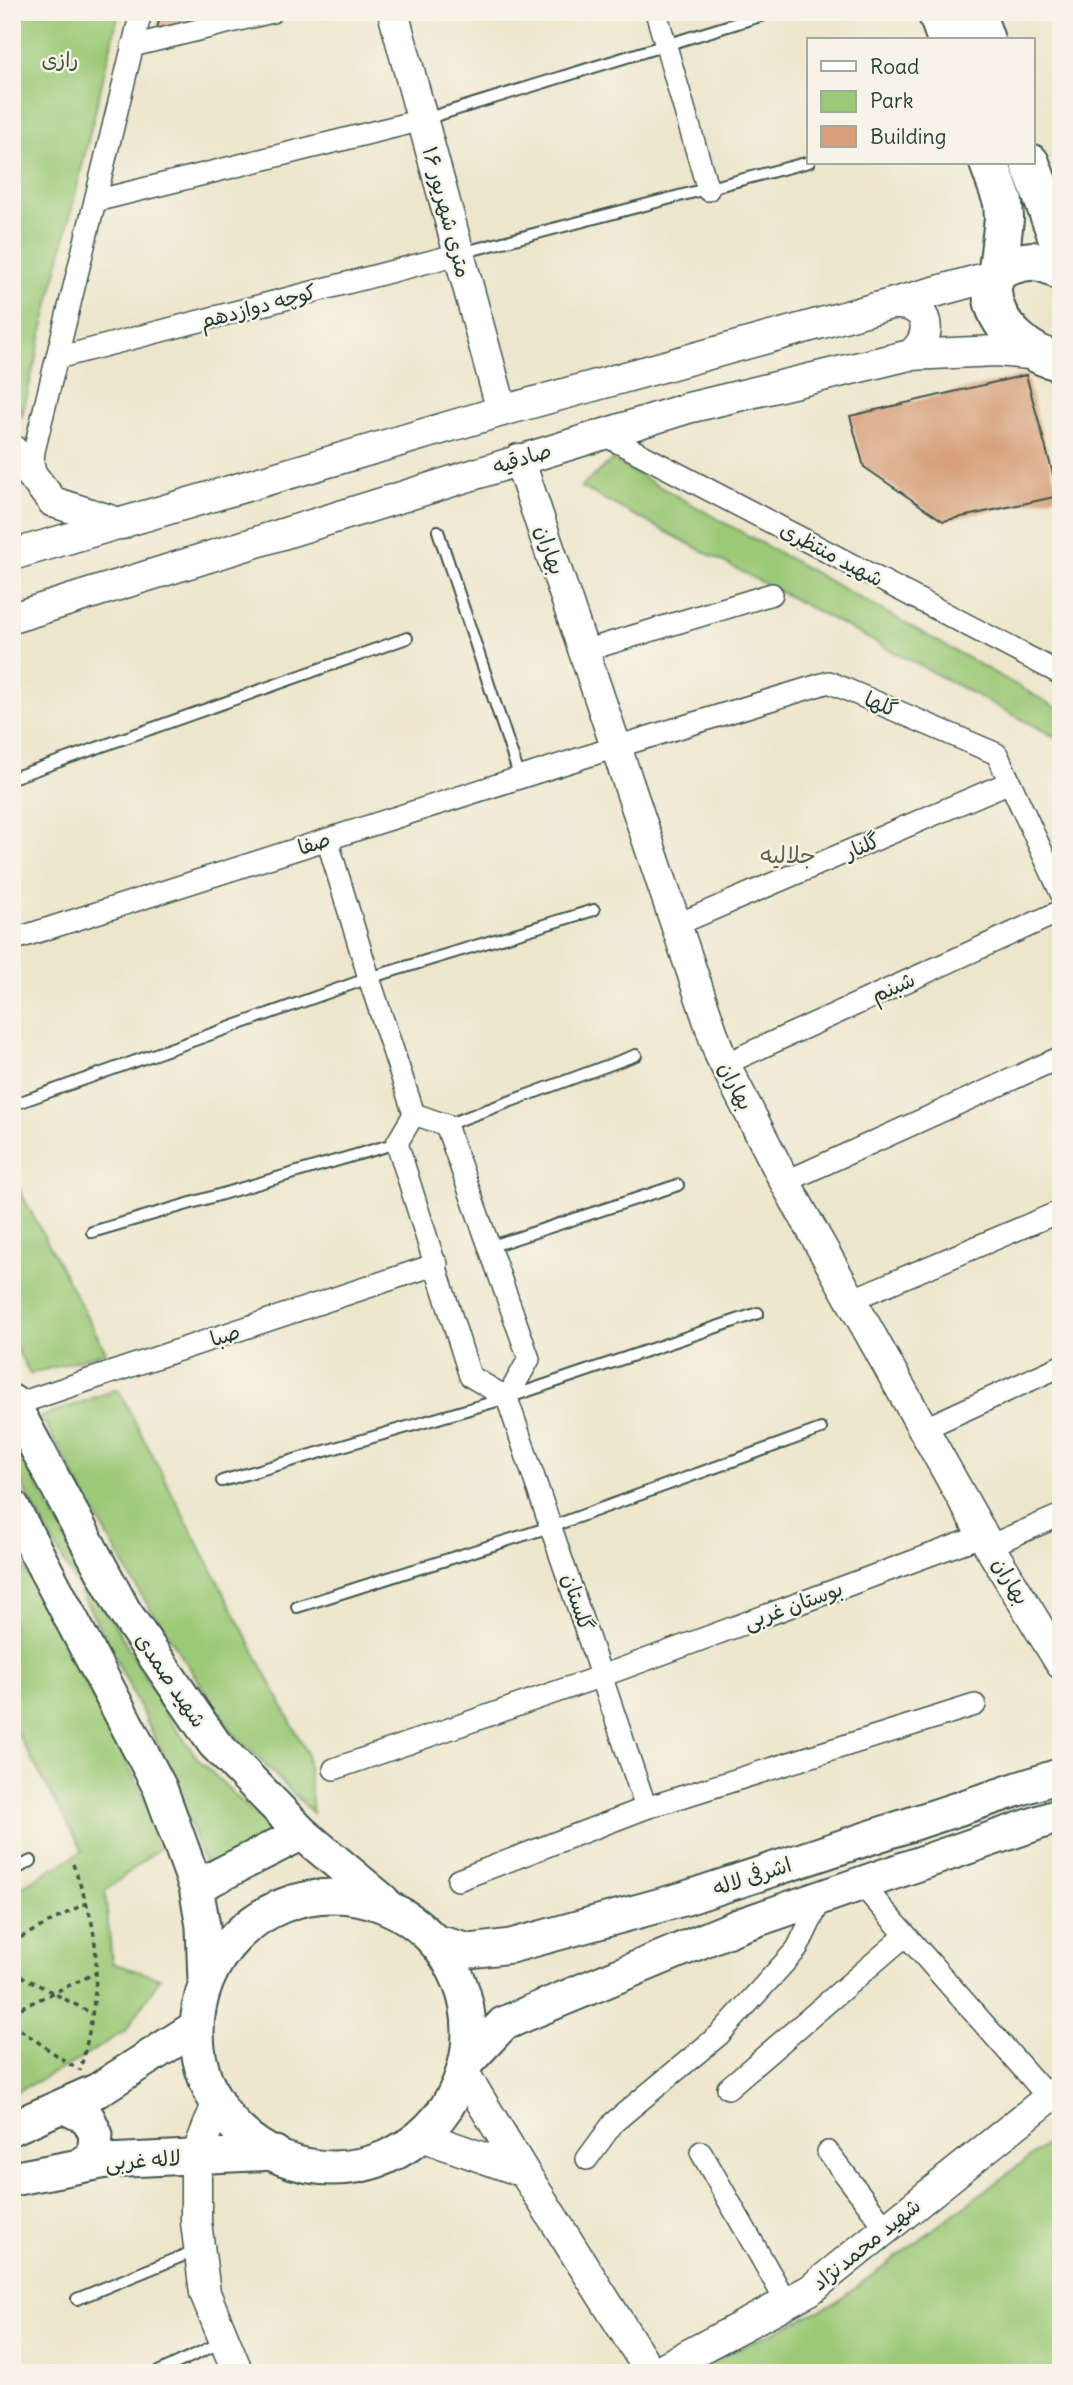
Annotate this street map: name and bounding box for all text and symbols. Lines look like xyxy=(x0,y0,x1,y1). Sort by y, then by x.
legend xyxy=(807,38,1034,164)
park label: رازی xyxy=(41,46,79,73)
text: Road xyxy=(870,53,919,80)
text: Park xyxy=(870,87,913,114)
text: Building xyxy=(870,123,946,150)
street label: ۱۶ متری شهریور xyxy=(417,143,477,281)
street label: کوچه دوازدهم xyxy=(197,278,320,337)
street label: صادقیه xyxy=(489,436,555,480)
street label: شهید منتظری xyxy=(776,516,888,592)
street label: بهاران xyxy=(529,522,571,578)
street label: گلها xyxy=(860,685,902,723)
street label: صفا xyxy=(294,825,334,861)
street label: گلنار xyxy=(838,827,884,866)
district label: جلالیه xyxy=(760,840,816,869)
street label: شبنم xyxy=(867,966,920,1011)
street label: بهاران xyxy=(712,1057,760,1115)
street label: صبا xyxy=(207,1318,243,1352)
street label: بهاران xyxy=(986,1552,1036,1610)
street label: گلستان xyxy=(556,1570,600,1634)
street label: بوستان غربی xyxy=(740,1575,847,1636)
street label: شهید صمدی xyxy=(129,1627,213,1733)
street label: اشرفی لاله xyxy=(709,1851,795,1901)
street label: لاله غربی xyxy=(104,2144,182,2177)
street label: شهید محمدنژاد xyxy=(806,2192,926,2296)

